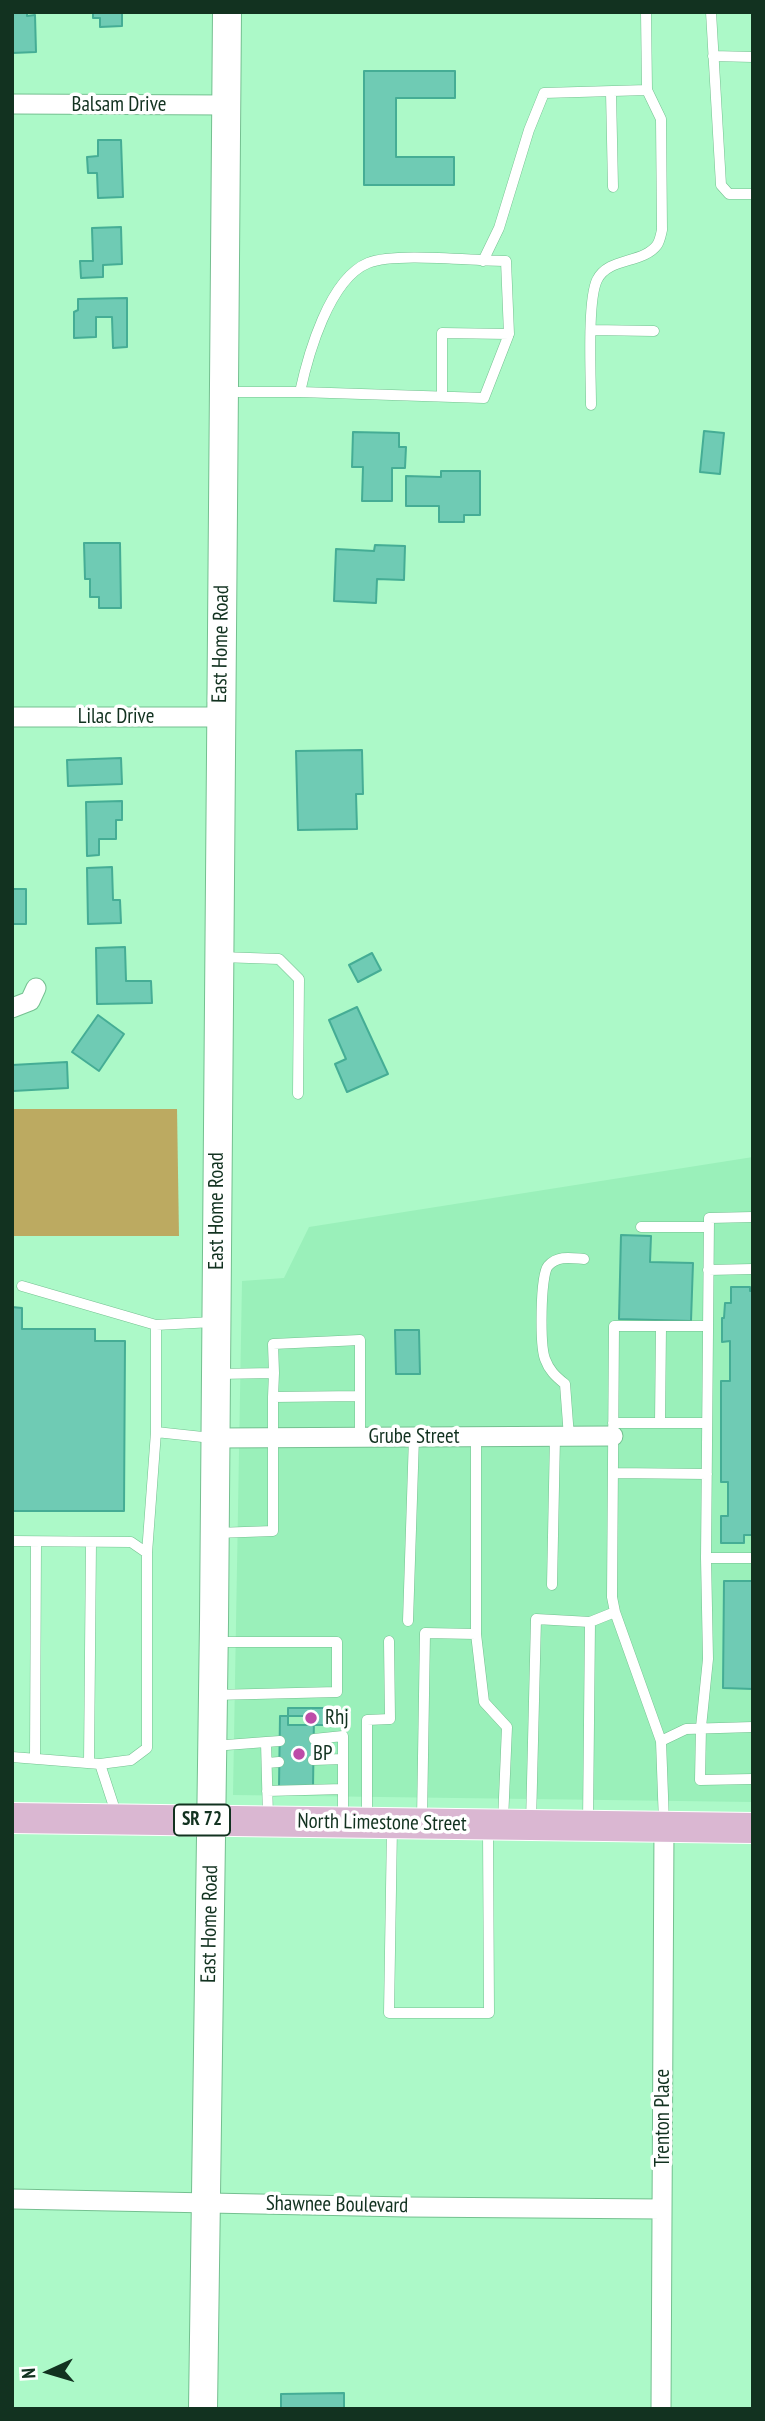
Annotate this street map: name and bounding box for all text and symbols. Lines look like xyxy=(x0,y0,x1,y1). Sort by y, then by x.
street label: Balsam Drive xyxy=(72,92,166,118)
street label: East Home Road xyxy=(207,585,235,703)
street label: Lilac Drive xyxy=(78,704,154,730)
street label: East Home Road xyxy=(204,1152,230,1270)
street label: Grube Street xyxy=(369,1424,459,1450)
place label: Rhj xyxy=(325,1705,349,1731)
marker: Rhj xyxy=(303,1710,319,1726)
place label: BP xyxy=(313,1741,332,1767)
marker: BP xyxy=(291,1746,307,1762)
road number: SR 72 xyxy=(174,1804,230,1836)
street label: North Limestone Street xyxy=(297,1809,467,1837)
street label: East Home Road xyxy=(196,1865,224,1983)
street label: Trenton Place xyxy=(650,2069,676,2167)
street label: Shawnee Boulevard xyxy=(266,2191,408,2219)
north arrow xyxy=(14,2337,84,2407)
text: N xyxy=(16,2368,40,2379)

